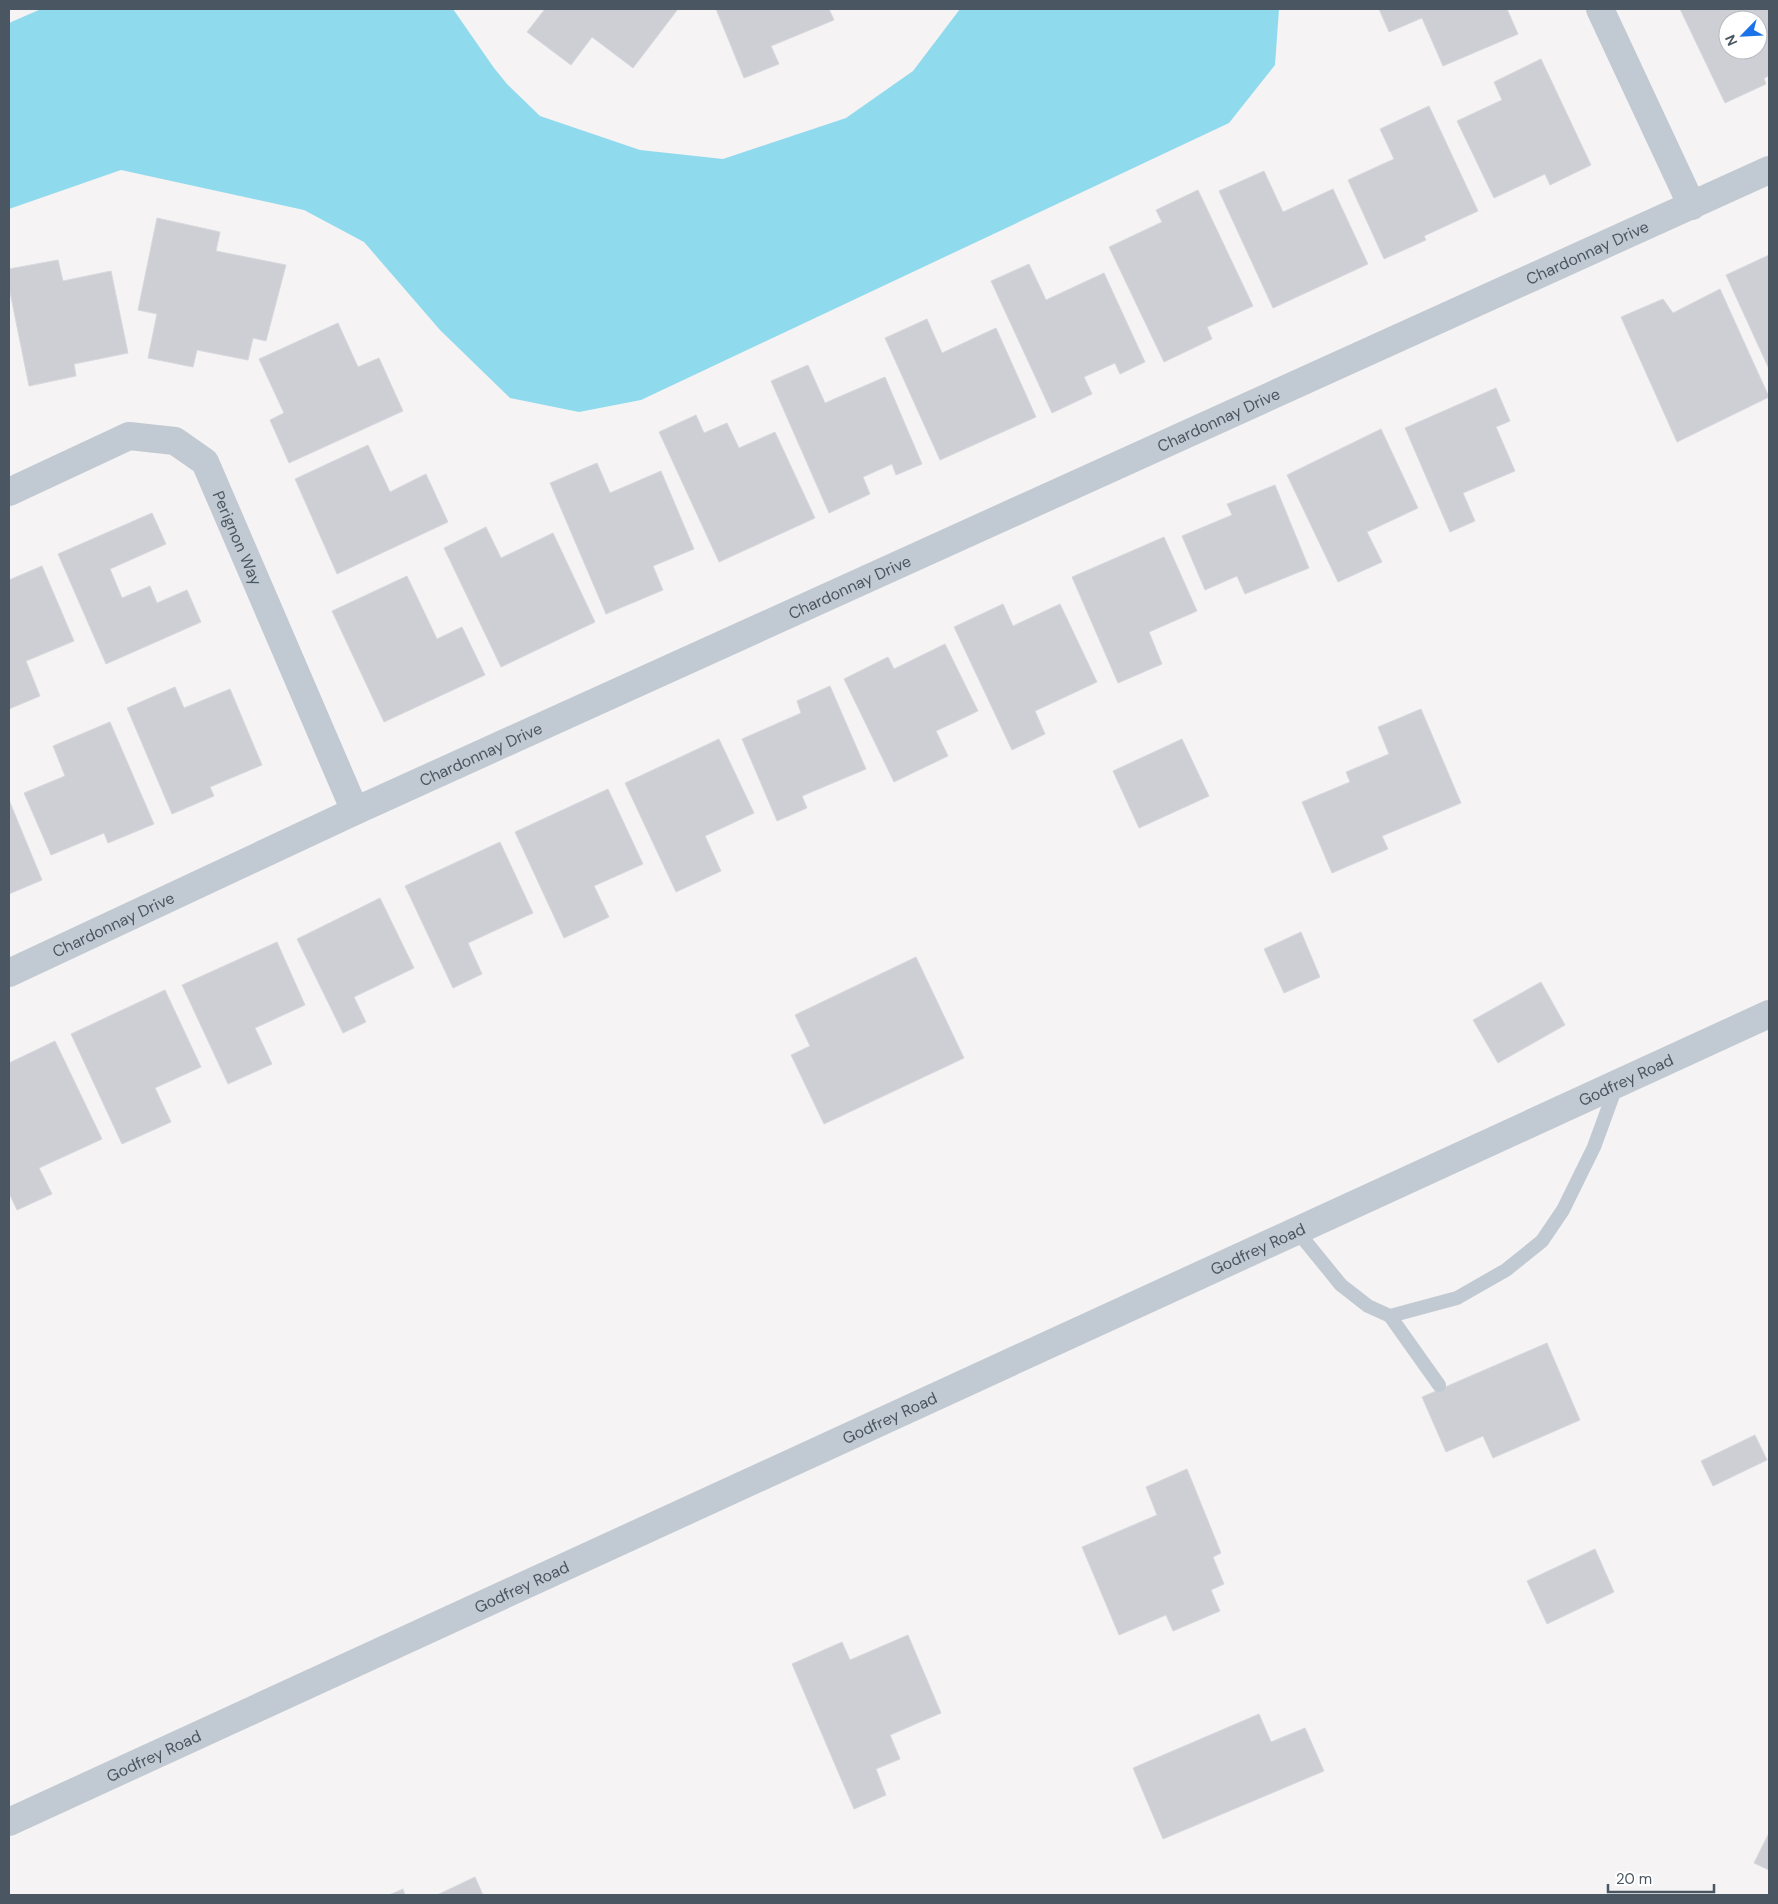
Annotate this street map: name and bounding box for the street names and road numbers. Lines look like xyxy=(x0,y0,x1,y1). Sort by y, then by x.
street label: Chardonnay Drive xyxy=(1523,216,1652,290)
street label: Chardonnay Drive xyxy=(1154,383,1283,457)
street label: Perignon Way xyxy=(208,488,267,589)
street label: Chardonnay Drive xyxy=(785,550,914,624)
street label: Chardonnay Drive xyxy=(416,718,546,791)
street label: Chardonnay Drive xyxy=(49,887,178,962)
street label: Godfrey Road xyxy=(1575,1049,1677,1111)
street label: Godfrey Road xyxy=(1207,1218,1309,1280)
street label: Godfrey Road xyxy=(839,1387,941,1449)
street label: Godfrey Road xyxy=(471,1556,573,1618)
street label: Godfrey Road xyxy=(103,1725,204,1787)

